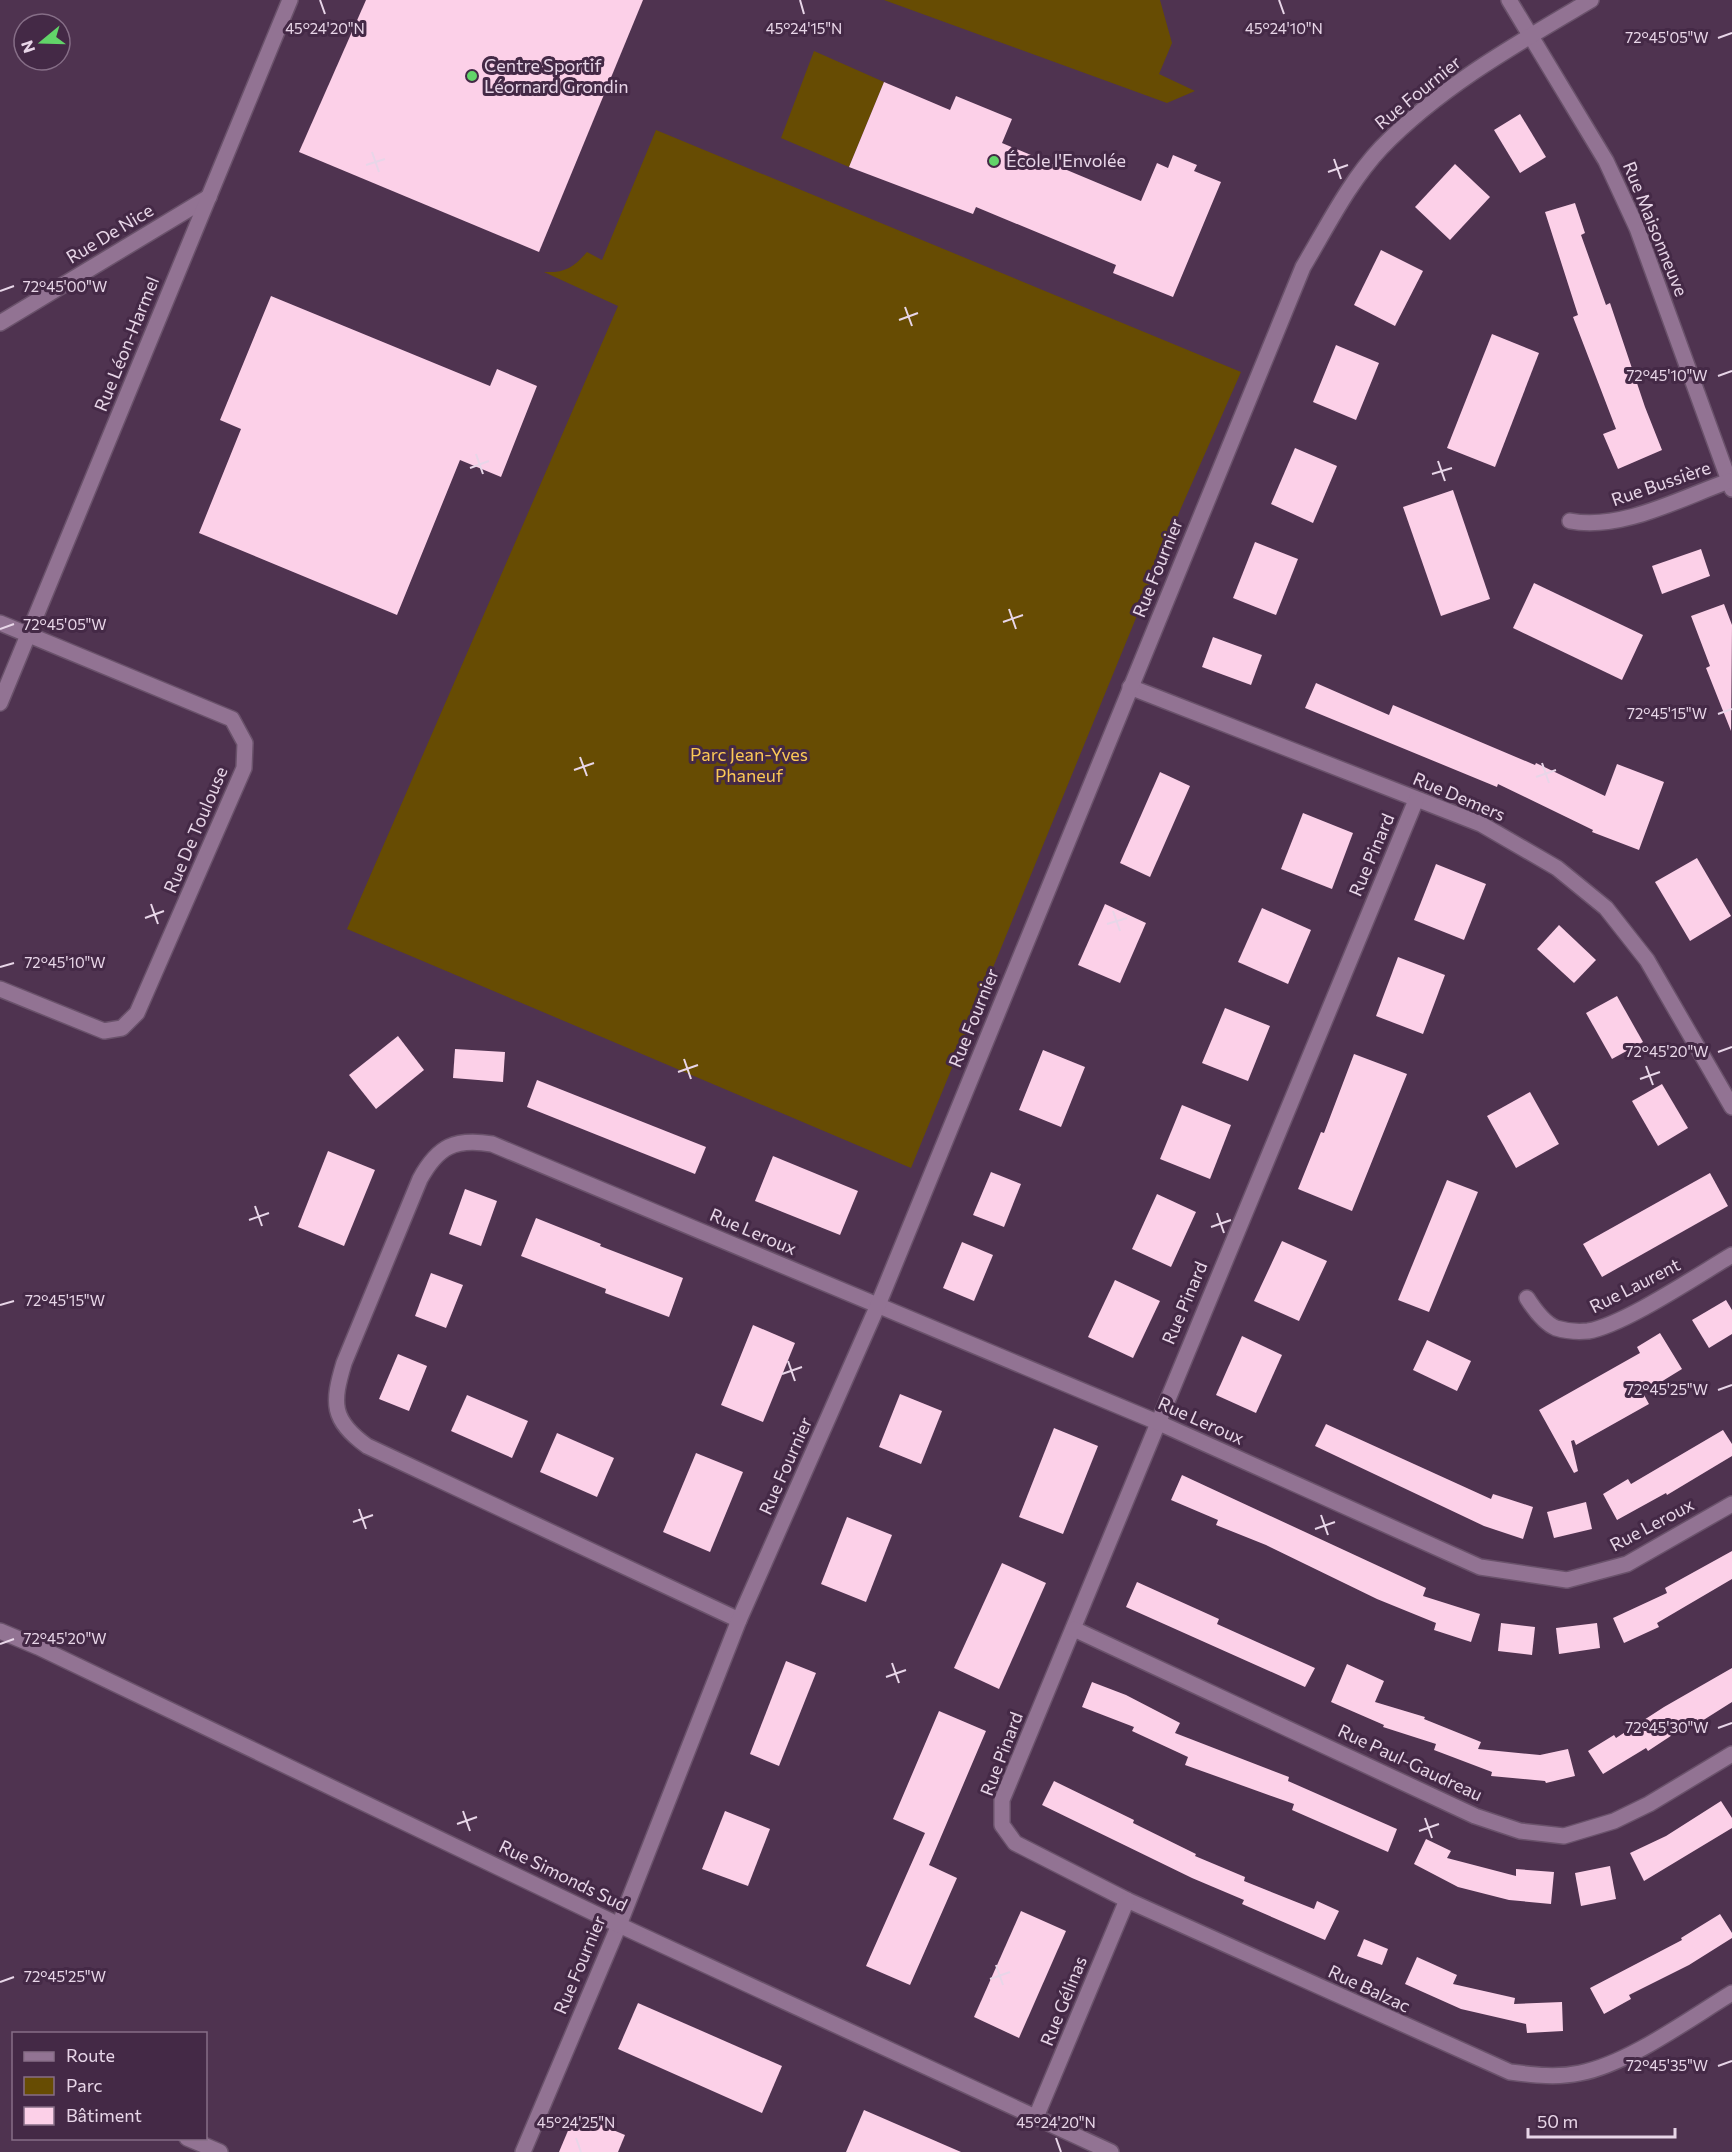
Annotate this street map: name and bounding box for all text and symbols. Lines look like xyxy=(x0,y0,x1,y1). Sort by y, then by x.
north arrow xyxy=(12,12,72,72)
text: 45°24'20"N xyxy=(285,19,365,37)
text: 45°24'15"N xyxy=(766,19,842,37)
text: 45°24'10"N xyxy=(1245,19,1323,37)
text: 72°45'05"W xyxy=(1625,28,1709,46)
text: N xyxy=(16,38,38,56)
street label: Rue Fournier xyxy=(1370,51,1465,134)
place label: Centre Sportif Léornard Grondin xyxy=(484,54,629,97)
marker: Centre Sportif Léornard Grondin xyxy=(465,69,479,83)
place label: École l'Envolée xyxy=(1006,149,1126,171)
marker: École l'Envolée xyxy=(987,154,1001,168)
street label: Rue Maisonneuve xyxy=(1619,158,1693,299)
street label: Rue De Nice xyxy=(62,199,157,268)
street label: Rue Léon-Harmel xyxy=(89,273,163,414)
text: 72°45'00"W xyxy=(23,277,107,295)
text: 72°45'10"W xyxy=(1626,366,1708,384)
street label: Rue Bussière xyxy=(1608,456,1713,510)
street label: Rue Fournier xyxy=(1127,515,1187,620)
text: 72°45'05"W xyxy=(23,615,107,633)
text: 72°45'15"W xyxy=(1627,704,1707,722)
park label: Parc Jean-Yves Phaneuf xyxy=(690,743,808,786)
street label: Rue De Toulouse xyxy=(159,763,232,896)
street label: Rue Demers xyxy=(1410,767,1509,825)
street label: Rue Pinard xyxy=(1344,810,1398,899)
text: 72°45'10"W xyxy=(24,953,106,971)
street label: Rue Fournier xyxy=(943,965,1003,1070)
text: 72°45'20"W xyxy=(1626,1042,1709,1060)
street label: Rue Leroux xyxy=(707,1203,800,1259)
street label: Rue Laurent xyxy=(1586,1253,1684,1317)
street label: Rue Pinard xyxy=(1157,1258,1211,1347)
text: 72°45'15"W xyxy=(25,1291,105,1309)
text: 72°45'25"W xyxy=(1626,1380,1708,1398)
street label: Rue Leroux xyxy=(1155,1391,1248,1449)
street label: Rue Fournier xyxy=(754,1413,816,1518)
street label: Rue Leroux xyxy=(1606,1493,1698,1555)
text: 72°45'20"W xyxy=(24,1629,107,1647)
street label: Rue Pinard xyxy=(975,1709,1027,1799)
text: 72°45'30"W xyxy=(1625,1718,1709,1736)
street label: Rue Paul-Gaudreau xyxy=(1335,1719,1486,1805)
street label: Rue Simonds Sud xyxy=(496,1835,631,1916)
street label: Rue Fournier xyxy=(549,1912,610,2017)
street label: Rue Gélinas xyxy=(1035,1953,1091,2049)
street label: Rue Balzac xyxy=(1325,1960,1414,2017)
text: 72°45'25"W xyxy=(24,1967,106,1985)
legend xyxy=(12,2032,207,2140)
text: Route xyxy=(66,2044,115,2066)
text: 72°45'35"W xyxy=(1626,2056,1708,2074)
text: Parc xyxy=(66,2074,103,2096)
scale bar xyxy=(1528,2101,1675,2139)
text: Bâtiment xyxy=(66,2104,142,2126)
text: 50 m xyxy=(1537,2110,1578,2132)
text: 45°24'25"N xyxy=(537,2113,615,2131)
text: 45°24'20"N xyxy=(1016,2113,1096,2131)

